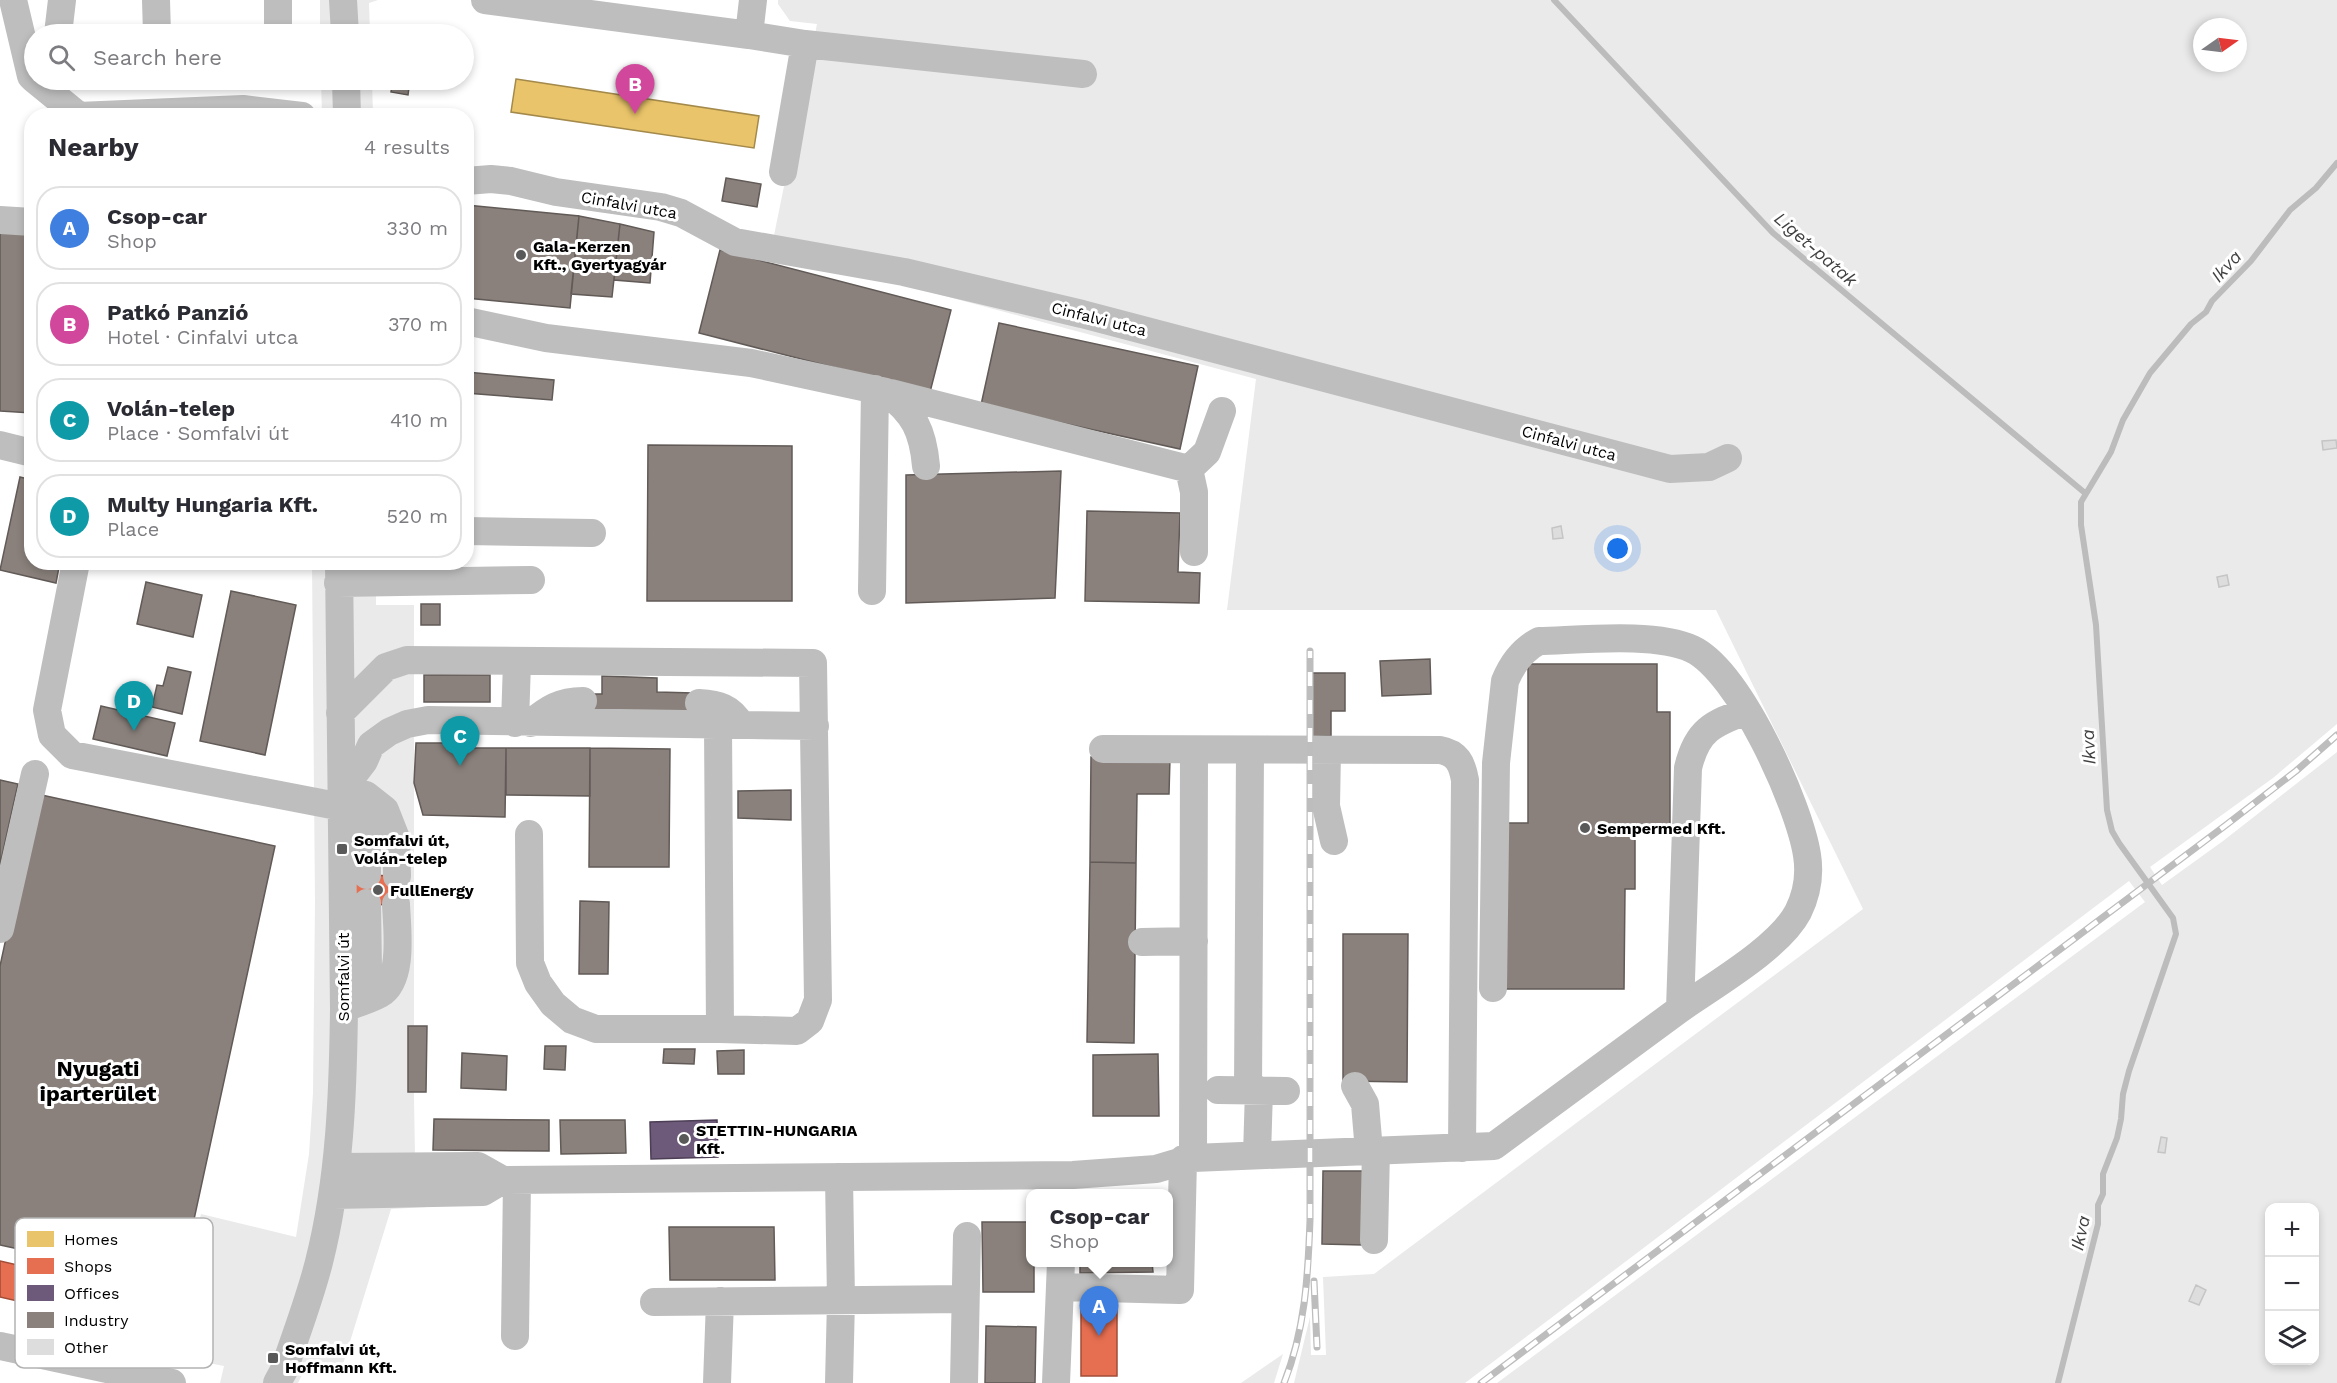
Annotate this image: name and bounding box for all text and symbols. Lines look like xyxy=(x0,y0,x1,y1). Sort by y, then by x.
north arrow xyxy=(2193,18,2247,72)
search box xyxy=(24,24,474,90)
icon: search xyxy=(45,41,78,74)
text: Search here xyxy=(93,45,222,70)
pin: B xyxy=(616,64,654,114)
text: Nearby xyxy=(48,132,139,162)
text: 4 results xyxy=(364,135,450,159)
street label: Cinfalvi utca xyxy=(580,187,678,223)
text: Csop-car xyxy=(107,204,207,229)
water label: Liget-patak xyxy=(1770,207,1862,291)
text: A xyxy=(63,216,76,240)
text: 330 m xyxy=(386,216,448,240)
text: Shop xyxy=(107,229,157,253)
place label: Gala-Kerzen Kft., Gyertyagyár xyxy=(533,237,667,274)
water label: Ikva xyxy=(2206,246,2246,286)
marker: Gala-Kerzen Kft., Gyertyagyár xyxy=(514,248,528,262)
street label: Cinfalvi utca xyxy=(1050,298,1148,340)
text: Patkó Panzió xyxy=(107,300,248,325)
text: B xyxy=(63,312,76,336)
text: 370 m xyxy=(388,312,448,336)
text: Hotel · Cinfalvi utca xyxy=(107,325,298,349)
text: Volán-telep xyxy=(107,396,235,421)
text: C xyxy=(63,408,76,432)
text: 410 m xyxy=(390,408,448,432)
text: Place · Somfalvi út xyxy=(107,421,289,445)
street label: Cinfalvi utca xyxy=(1520,421,1618,465)
text: Multy Hungaria Kft. xyxy=(107,492,318,517)
text: D xyxy=(62,504,77,528)
text: 520 m xyxy=(386,504,448,528)
text: Place xyxy=(107,517,159,541)
your location xyxy=(1603,534,1632,563)
pin: D xyxy=(114,682,154,731)
pin: C xyxy=(440,716,480,766)
water label: Ikva xyxy=(2077,729,2099,765)
place label: Sempermed Kft. xyxy=(1597,819,1726,838)
marker: Sempermed Kft. xyxy=(1578,821,1592,835)
place label: Somfalvi út, Volán-telep xyxy=(354,831,449,868)
marker: Somfalvi út, Volán-telep xyxy=(335,842,349,856)
place label: FullEnergy xyxy=(390,881,475,900)
marker: FullEnergy xyxy=(371,883,385,897)
street label: Somfalvi út xyxy=(334,932,353,1022)
district label: Nyugati iparterület xyxy=(40,1056,157,1106)
place label: STETTIN-HUNGARIA Kft. xyxy=(696,1121,858,1158)
marker: STETTIN-HUNGARIA Kft. xyxy=(677,1132,691,1146)
popup xyxy=(1026,1189,1173,1267)
map controls xyxy=(2265,1203,2319,1365)
button: + xyxy=(2265,1203,2319,1257)
text: Csop-car xyxy=(1050,1204,1149,1229)
water label: Ikva xyxy=(2066,1214,2094,1252)
legend xyxy=(15,1218,213,1368)
text: Shop xyxy=(1050,1229,1099,1253)
text: Homes xyxy=(64,1230,118,1249)
text: Shops xyxy=(64,1257,112,1276)
button: − xyxy=(2265,1257,2319,1311)
text: Offices xyxy=(64,1284,119,1303)
pin: A xyxy=(1080,1286,1118,1336)
text: Industry xyxy=(64,1311,129,1330)
button: layers xyxy=(2265,1311,2319,1365)
text: Other xyxy=(64,1338,109,1357)
place label: Somfalvi út, Hoffmann Kft. xyxy=(285,1340,397,1377)
marker: Somfalvi út, Hoffmann Kft. xyxy=(266,1351,280,1365)

